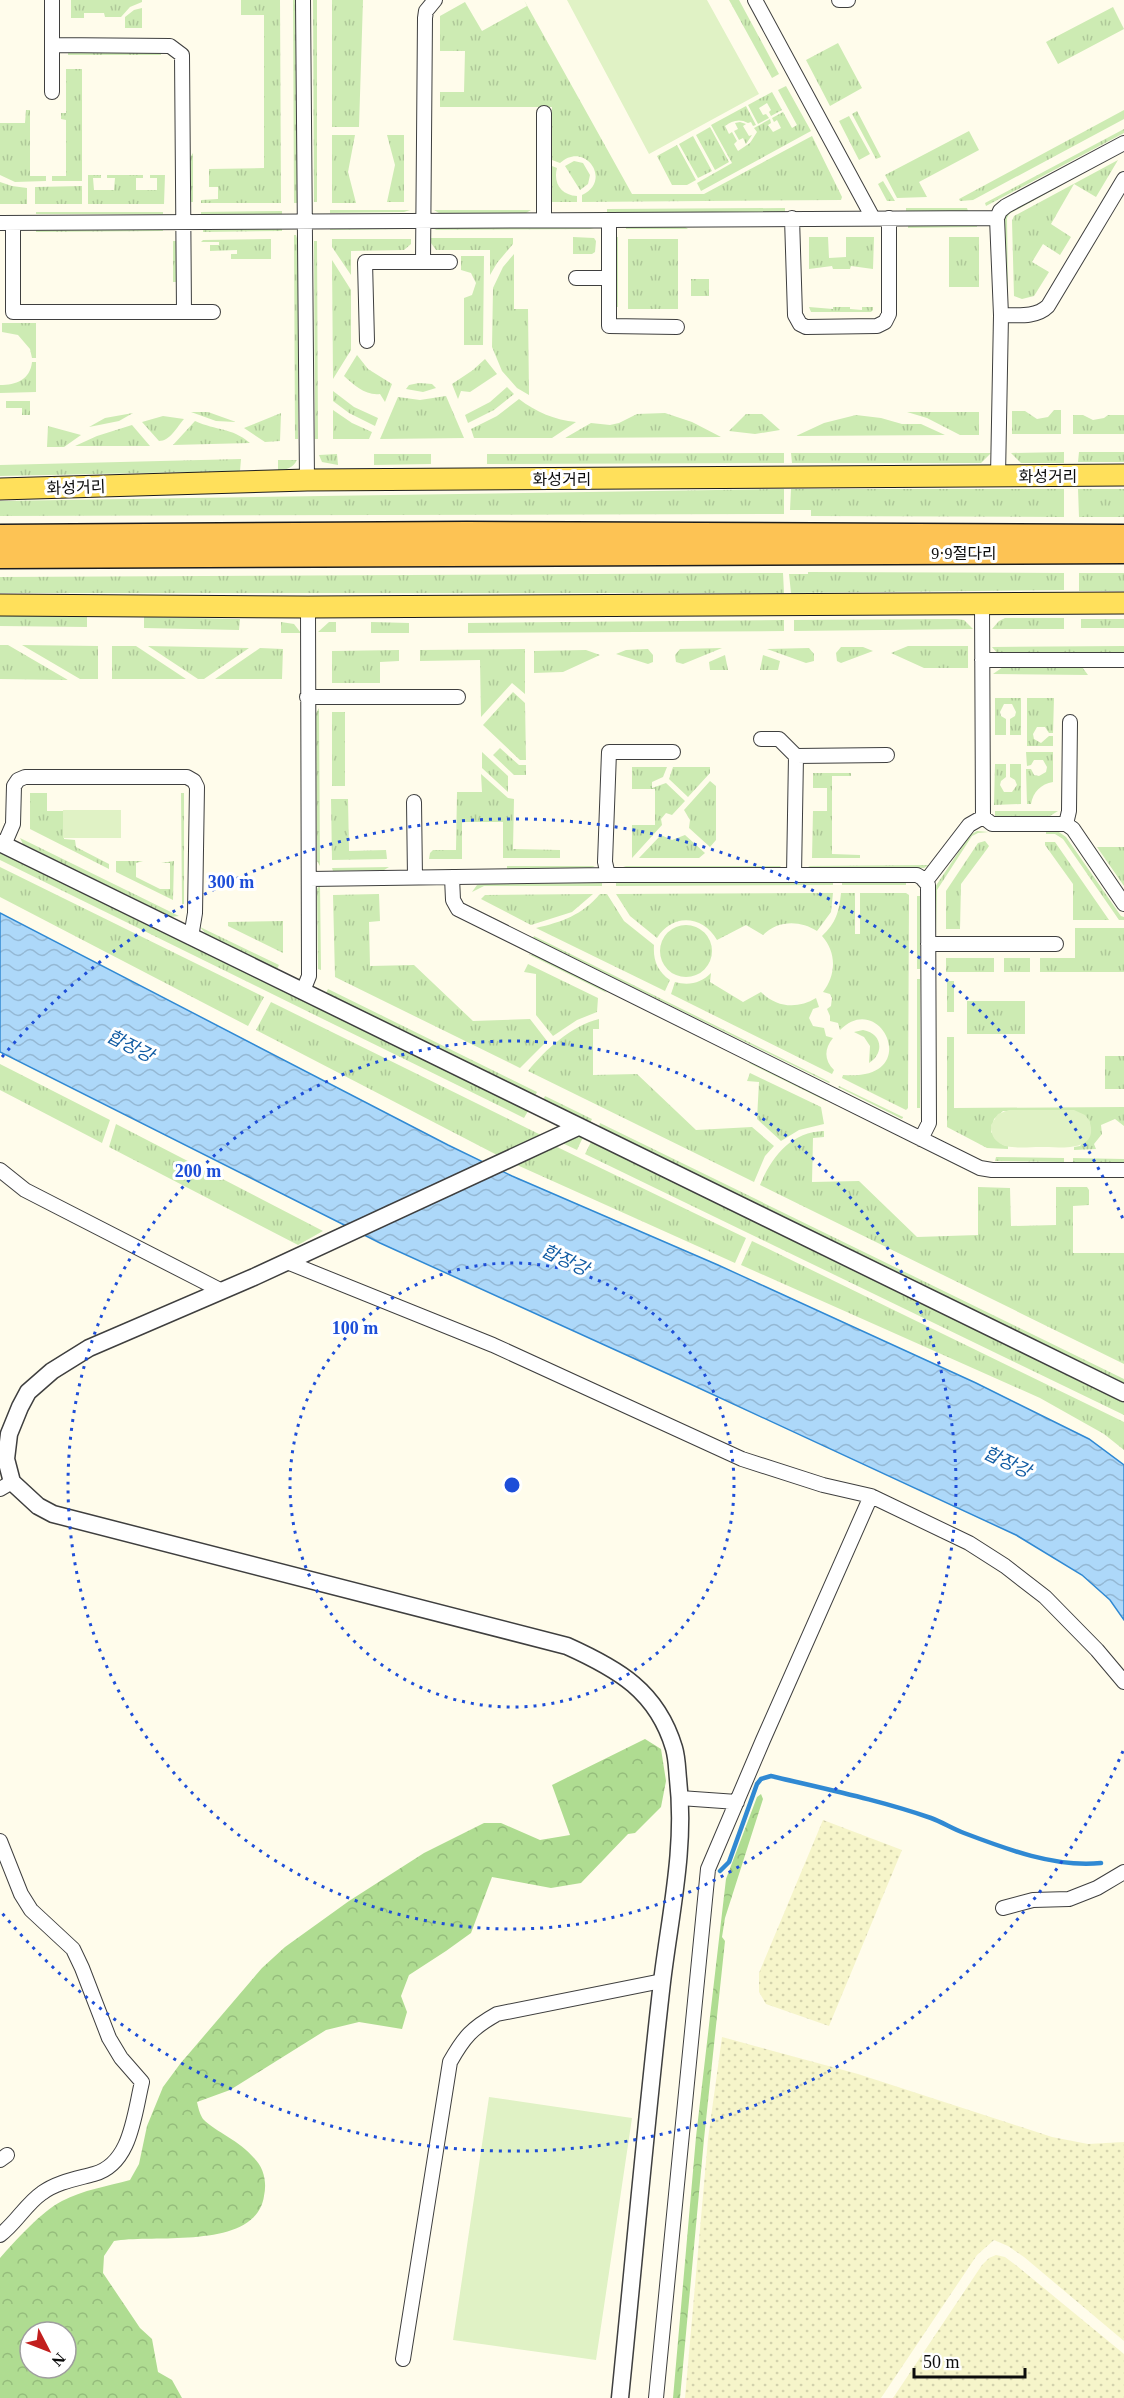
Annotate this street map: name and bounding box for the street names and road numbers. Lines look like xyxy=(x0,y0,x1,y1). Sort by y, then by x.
street label: 화성거리 xyxy=(1019,468,1077,485)
street label: 화성거리 xyxy=(533,471,591,488)
street label: 화성거리 xyxy=(46,478,106,497)
street label: 9·9절다리 xyxy=(931,545,997,562)

